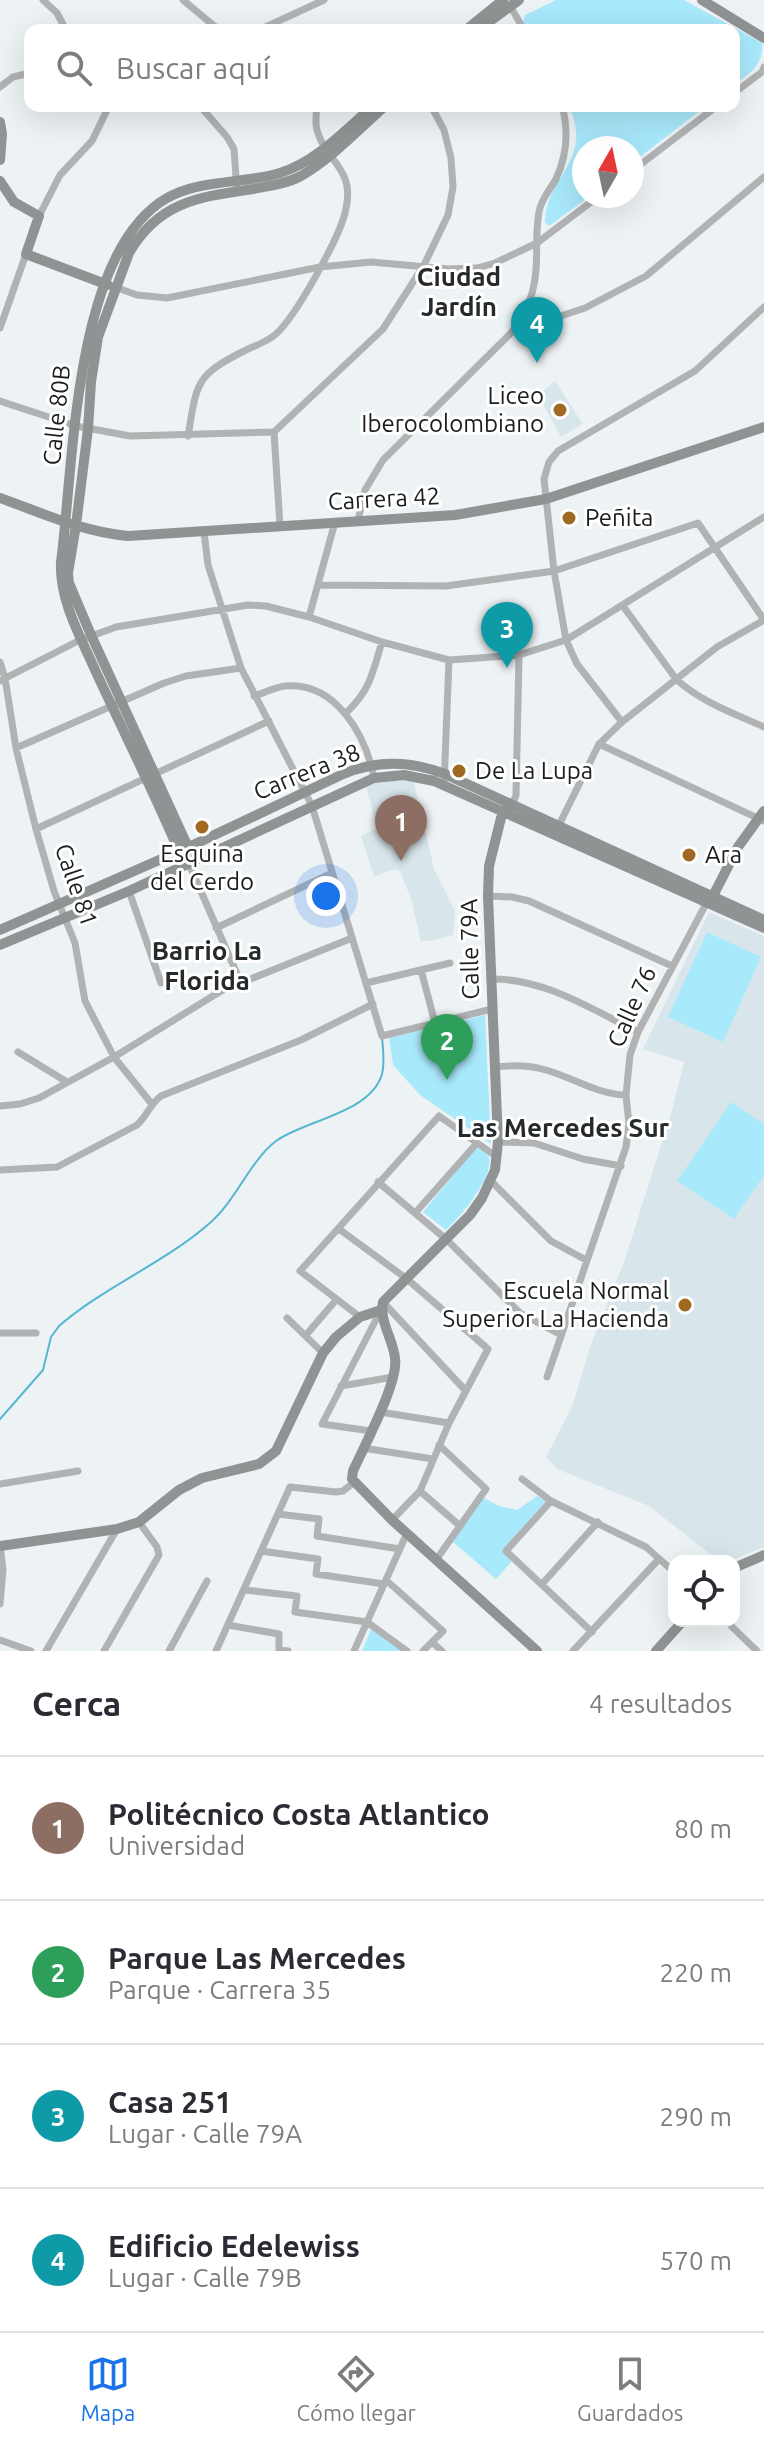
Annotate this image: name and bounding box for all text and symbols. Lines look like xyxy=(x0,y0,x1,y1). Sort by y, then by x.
search box xyxy=(24,24,740,112)
icon: search xyxy=(52,46,96,90)
text: Buscar aquí xyxy=(116,51,270,85)
north arrow xyxy=(572,136,644,208)
district label: Ciudad Jardín xyxy=(417,262,501,321)
pin: 4 xyxy=(511,297,563,363)
street label: Calle 80B xyxy=(38,363,75,466)
place label: Liceo Iberocolombiano xyxy=(361,382,544,437)
marker: Liceo Iberocolombiano xyxy=(551,401,569,419)
street label: Carrera 42 xyxy=(327,482,441,515)
place label: Peñita xyxy=(585,504,653,531)
marker: Peñita xyxy=(560,509,578,527)
pin: 3 xyxy=(481,602,533,668)
street label: Carrera 38 xyxy=(250,738,364,805)
place label: De La Lupa xyxy=(475,757,593,784)
marker: De La Lupa xyxy=(450,762,468,780)
pin: 1 xyxy=(375,795,427,861)
marker: Esquina del Cerdo xyxy=(193,818,211,836)
street label: Calle 81 xyxy=(50,840,103,930)
place label: Esquina del Cerdo xyxy=(150,840,254,895)
place label: Ara xyxy=(705,841,742,868)
marker: Ara xyxy=(680,846,698,864)
your location xyxy=(306,876,346,916)
street label: Calle 79A xyxy=(455,898,484,1000)
district label: Barrio La Florida xyxy=(152,936,262,995)
street label: Calle 76 xyxy=(602,962,661,1051)
pin: 2 xyxy=(421,1014,473,1080)
district label: Las Mercedes Sur xyxy=(457,1113,670,1142)
place label: Escuela Normal Superior La Hacienda xyxy=(442,1277,669,1332)
marker: Escuela Normal Superior La Hacienda xyxy=(676,1296,694,1314)
map controls xyxy=(668,1555,740,1627)
button: locate xyxy=(668,1555,740,1627)
text: Cerca xyxy=(32,1684,121,1722)
text: 4 resultados xyxy=(589,1689,732,1718)
text: Politécnico Costa Atlantico xyxy=(108,1797,490,1831)
text: 1 xyxy=(51,1814,65,1843)
text: 80 m xyxy=(674,1814,732,1843)
text: Universidad xyxy=(108,1831,245,1860)
text: Parque Las Mercedes xyxy=(108,1941,406,1975)
text: 2 xyxy=(51,1958,65,1987)
text: 220 m xyxy=(660,1958,732,1987)
text: Parque · Carrera 35 xyxy=(108,1975,331,2004)
text: Casa 251 xyxy=(108,2085,232,2119)
text: 3 xyxy=(51,2102,65,2131)
text: 290 m xyxy=(660,2102,732,2131)
text: Lugar · Calle 79A xyxy=(108,2119,302,2148)
text: Edificio Edelewiss xyxy=(108,2229,360,2263)
text: 4 xyxy=(51,2246,65,2275)
text: 570 m xyxy=(660,2246,732,2275)
text: Lugar · Calle 79B xyxy=(108,2263,302,2292)
tab: Mapa xyxy=(81,2352,135,2425)
tab: Cómo llegar xyxy=(297,2352,416,2425)
tab: Guardados xyxy=(577,2352,683,2425)

